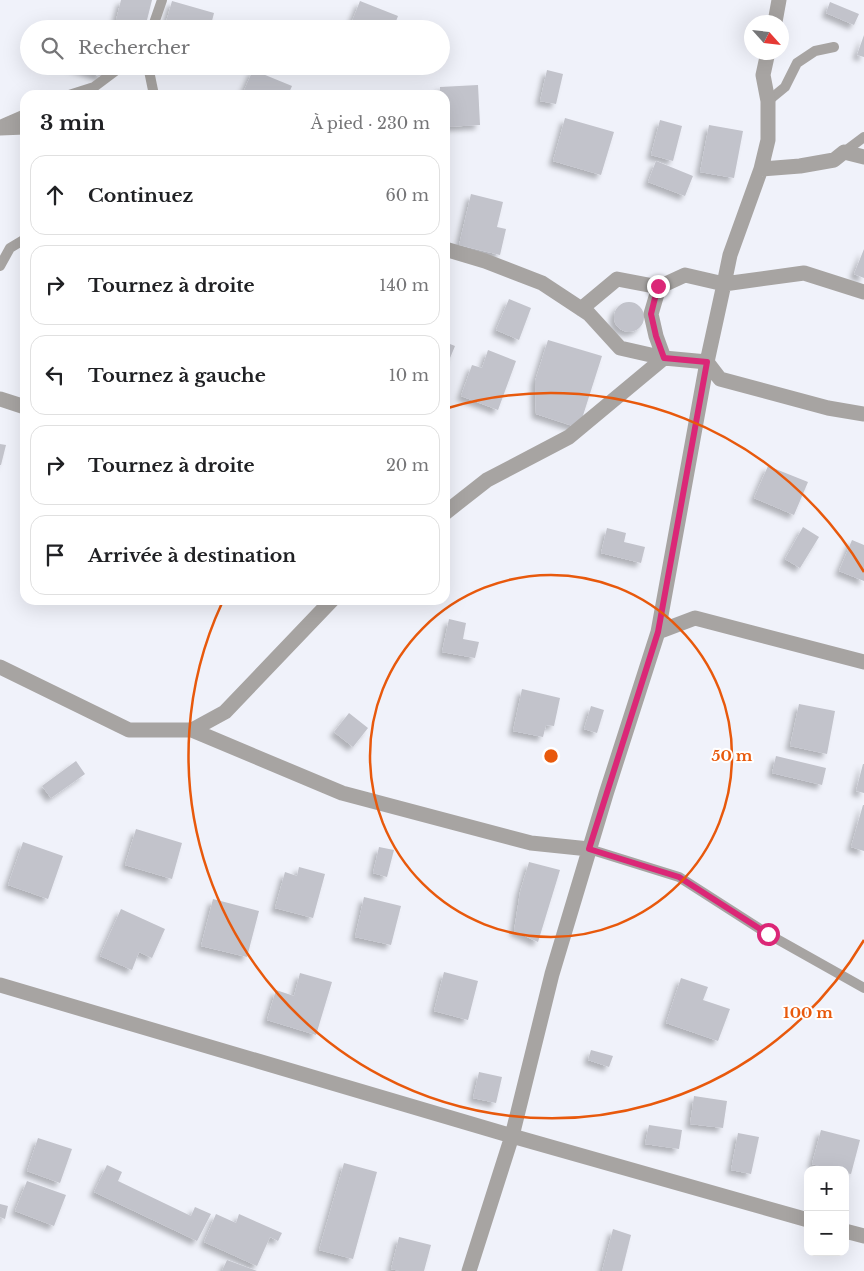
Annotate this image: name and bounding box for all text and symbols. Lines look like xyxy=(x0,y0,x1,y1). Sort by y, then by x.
north arrow xyxy=(744,15,789,60)
search box xyxy=(20,20,450,75)
icon: search xyxy=(38,34,66,62)
text: Rechercher xyxy=(78,36,190,59)
text: 3 min xyxy=(40,110,105,136)
text: À pied · 230 m xyxy=(311,113,430,133)
icon: ahead xyxy=(41,181,69,209)
text: Continuez xyxy=(88,184,193,207)
text: 60 m xyxy=(386,185,429,205)
icon: right xyxy=(41,271,69,299)
text: Tournez à droite xyxy=(88,274,255,297)
text: 140 m xyxy=(379,275,429,295)
route end xyxy=(647,275,670,298)
icon: left xyxy=(41,361,69,389)
text: Tournez à gauche xyxy=(88,364,266,387)
text: 10 m xyxy=(389,365,429,385)
icon: right xyxy=(41,451,69,479)
text: Tournez à droite xyxy=(88,454,255,477)
text: 20 m xyxy=(386,455,429,475)
icon: arrive xyxy=(41,541,69,569)
text: Arrivée à destination xyxy=(88,544,296,567)
text: 50 m xyxy=(712,746,753,765)
centre of rings xyxy=(542,747,560,765)
route start xyxy=(757,923,780,946)
text: 100 m xyxy=(783,1003,833,1022)
map controls xyxy=(804,1166,849,1256)
button: + xyxy=(804,1166,849,1211)
button: − xyxy=(804,1211,849,1256)

